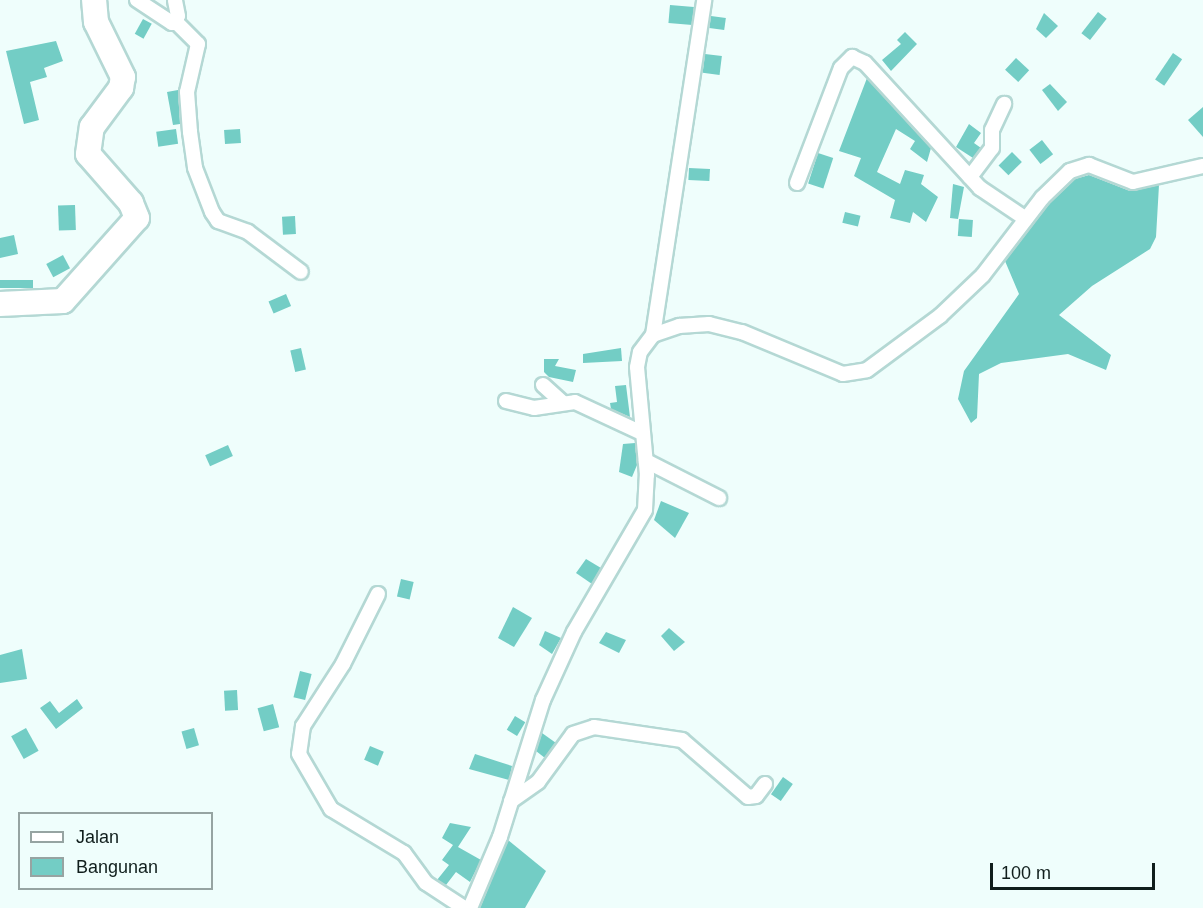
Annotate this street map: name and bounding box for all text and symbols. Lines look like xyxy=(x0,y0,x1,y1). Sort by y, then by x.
legend xyxy=(18,812,213,890)
text: Jalan xyxy=(76,827,119,847)
scale bar xyxy=(993,851,1158,889)
text: Bangunan xyxy=(76,857,158,877)
text: 100 m xyxy=(1001,863,1051,883)

